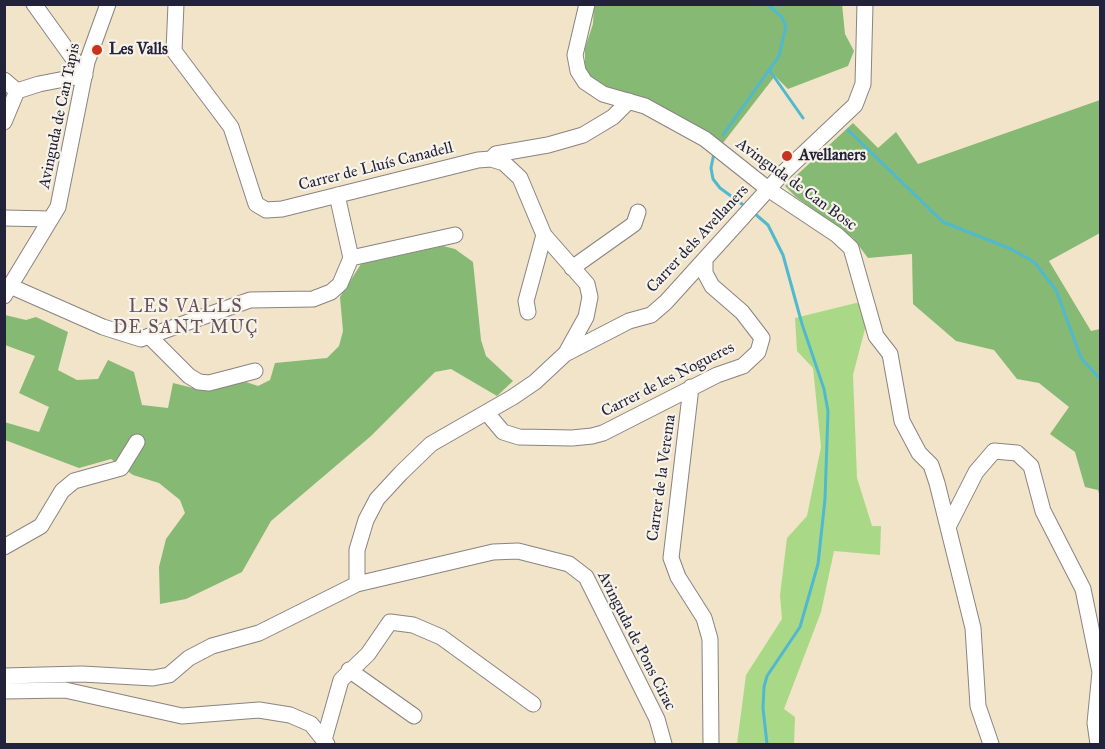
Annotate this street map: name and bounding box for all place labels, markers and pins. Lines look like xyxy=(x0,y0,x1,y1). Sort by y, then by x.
place label: Les Valls xyxy=(109,40,168,60)
marker: Les Valls xyxy=(90,43,104,57)
place label: Avellaners xyxy=(799,146,866,166)
marker: Avellaners xyxy=(780,149,794,163)

